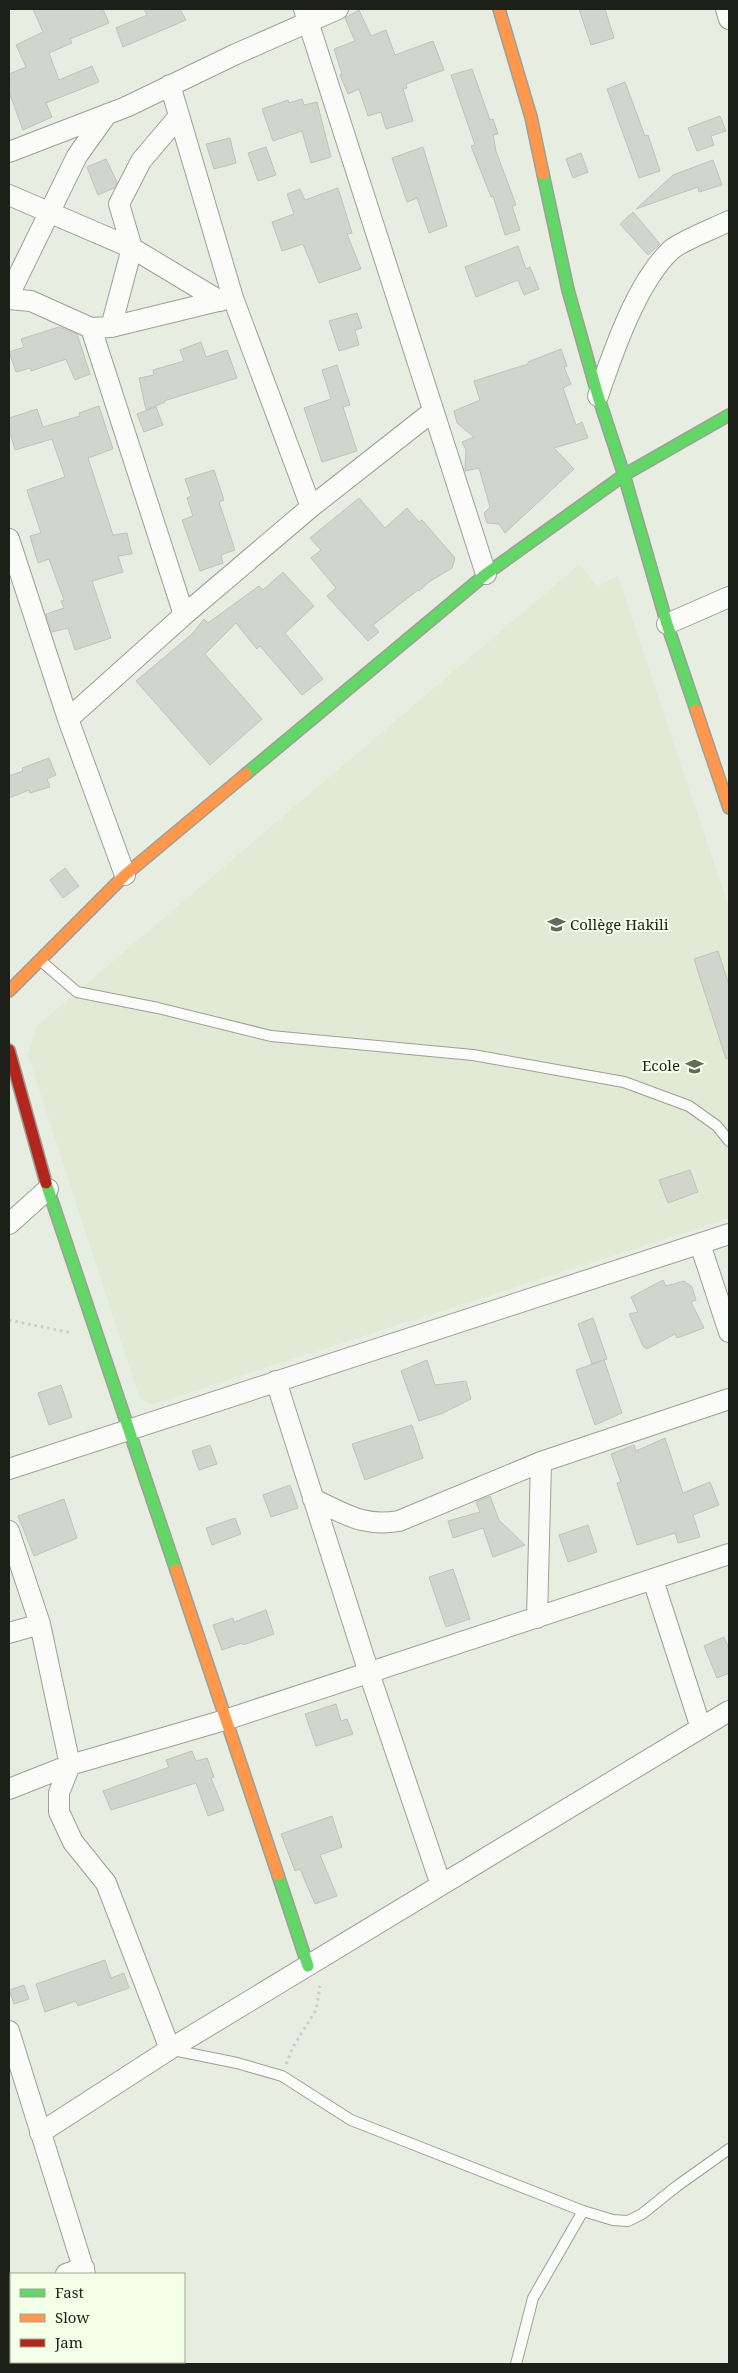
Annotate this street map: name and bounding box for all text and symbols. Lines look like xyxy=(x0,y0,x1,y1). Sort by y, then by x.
place label: Collège Hakili xyxy=(570,914,669,934)
school or university icon: Collège Hakili xyxy=(546,915,566,935)
place label: Ecole xyxy=(642,1055,680,1075)
school or university icon: Ecole xyxy=(684,1056,704,1076)
legend xyxy=(10,2273,185,2363)
text: Fast xyxy=(55,2282,84,2302)
text: Slow xyxy=(55,2307,89,2327)
text: Jam xyxy=(54,2332,83,2352)

